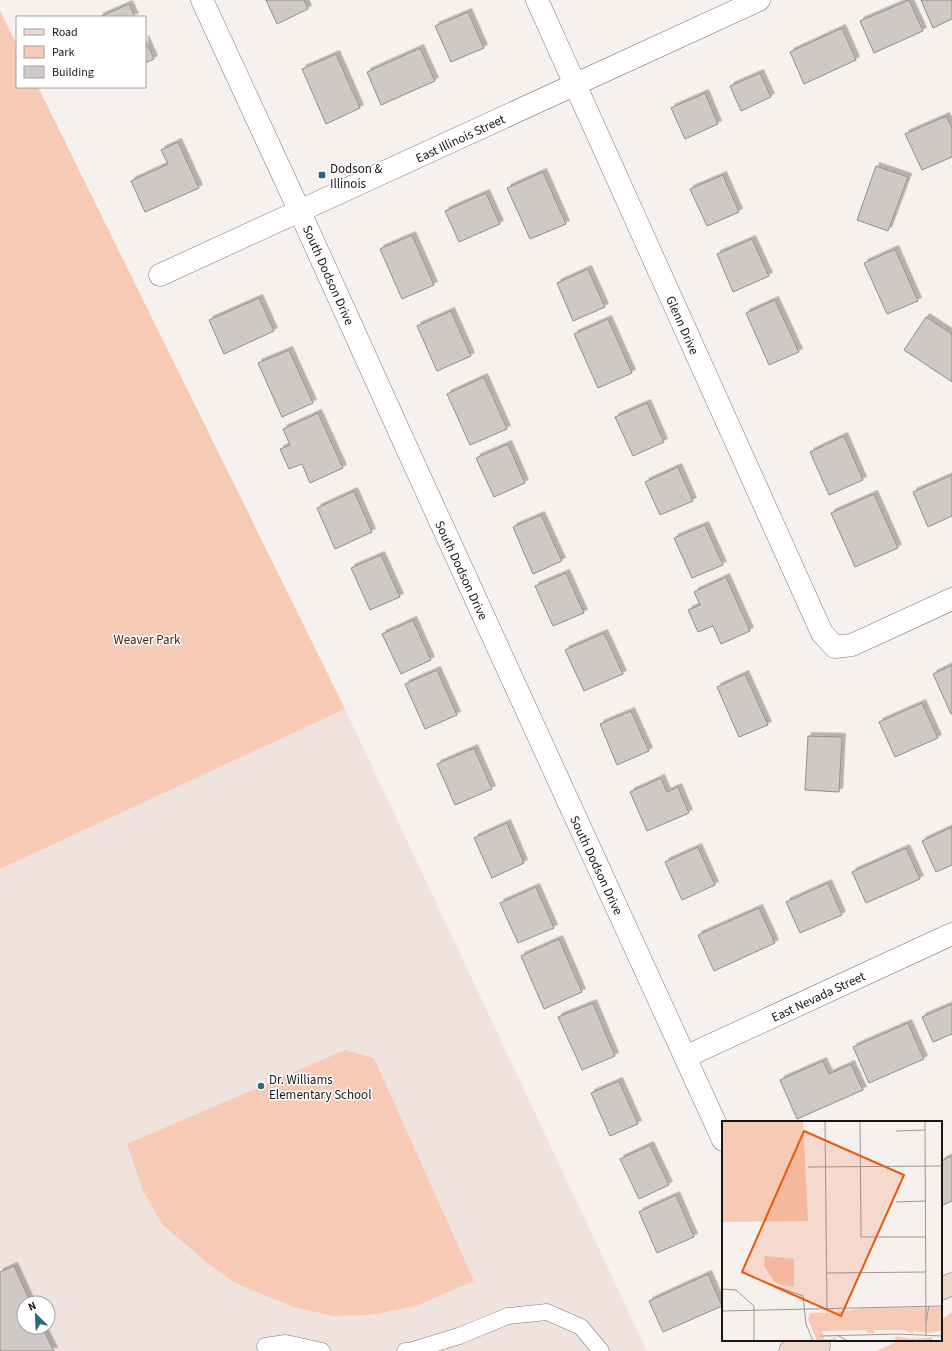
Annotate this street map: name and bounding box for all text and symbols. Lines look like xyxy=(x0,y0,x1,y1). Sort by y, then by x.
legend xyxy=(16,16,146,88)
text: Road xyxy=(52,24,78,41)
text: Park xyxy=(52,44,74,61)
text: Building xyxy=(52,64,94,81)
street label: East Illinois Street xyxy=(413,110,509,168)
place label: Dodson & Illinois xyxy=(330,160,382,193)
marker: Dodson & Illinois xyxy=(317,170,327,180)
street label: South Dodson Drive xyxy=(298,223,358,328)
street label: Glenn Drive xyxy=(661,293,703,358)
street label: South Dodson Drive xyxy=(430,518,492,623)
park label: Weaver Park xyxy=(114,631,181,649)
street label: South Dodson Drive xyxy=(565,813,627,918)
street label: East Nevada Street xyxy=(768,967,869,1027)
place label: Dr. Williams Elementary School xyxy=(269,1071,371,1104)
marker: Dr. Williams Elementary School xyxy=(256,1081,266,1091)
inset map xyxy=(722,1121,942,1341)
north arrow xyxy=(16,1295,56,1335)
text: N xyxy=(26,1298,39,1315)

